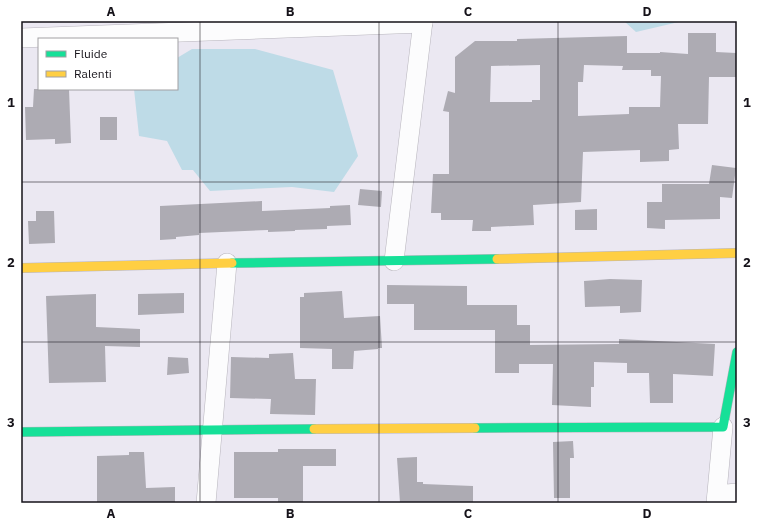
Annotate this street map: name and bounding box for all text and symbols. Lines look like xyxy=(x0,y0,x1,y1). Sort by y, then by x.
text: A xyxy=(107,3,116,20)
text: B xyxy=(286,3,295,20)
text: C xyxy=(464,3,473,20)
text: D xyxy=(642,3,652,20)
legend xyxy=(38,38,178,90)
text: Fluide xyxy=(74,46,108,61)
text: Ralenti xyxy=(74,66,112,81)
text: 1 xyxy=(7,94,15,111)
text: 1 xyxy=(743,94,751,111)
text: 2 xyxy=(7,254,15,271)
text: 2 xyxy=(743,254,751,271)
text: 3 xyxy=(7,414,15,431)
text: 3 xyxy=(743,414,751,431)
text: A xyxy=(107,505,116,522)
text: B xyxy=(286,505,295,522)
text: C xyxy=(464,505,473,522)
text: D xyxy=(642,505,652,522)

